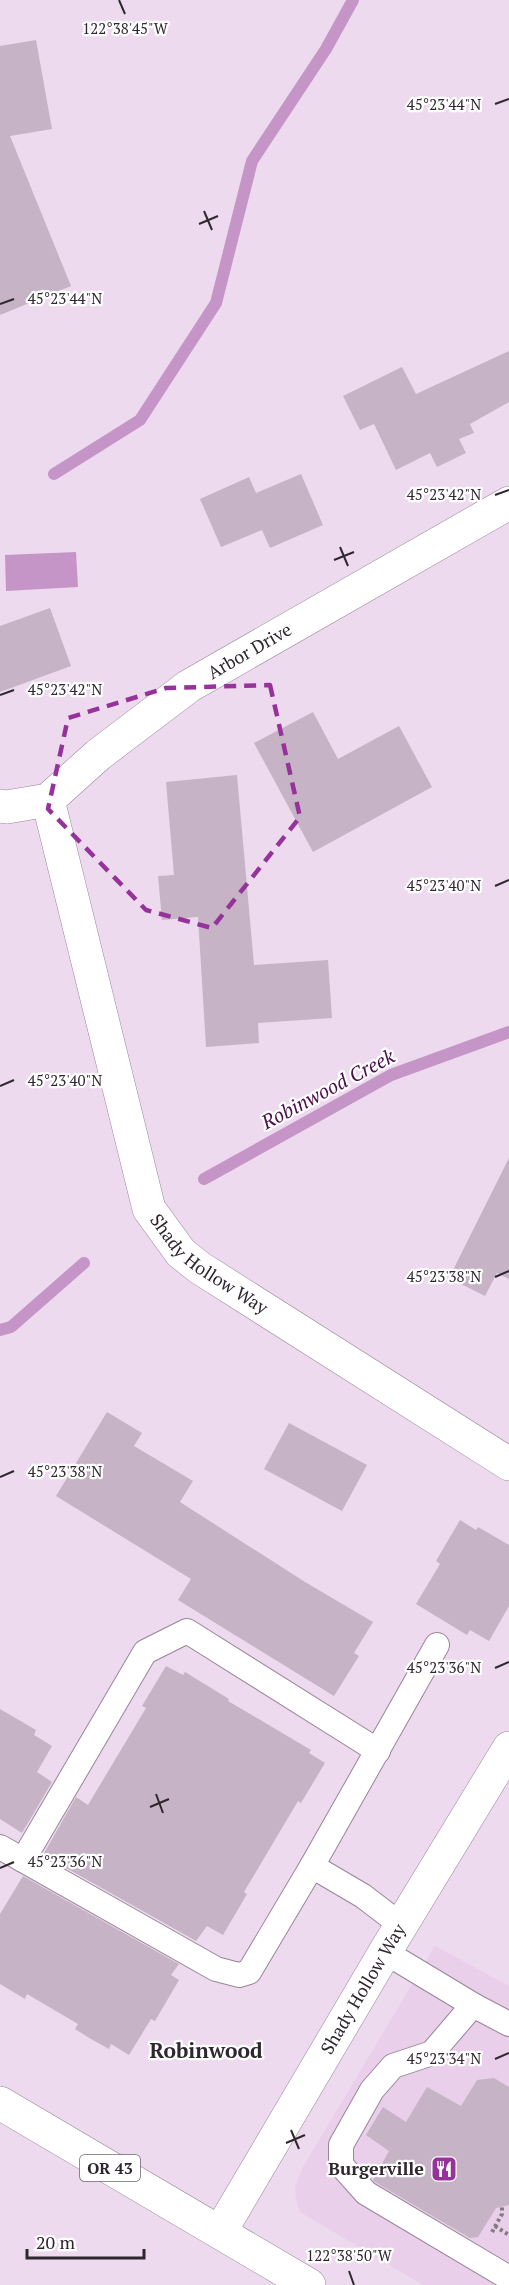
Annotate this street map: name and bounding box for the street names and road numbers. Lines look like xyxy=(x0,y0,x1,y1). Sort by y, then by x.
street label: Arbor Drive xyxy=(203,617,296,684)
street label: Shady Hollow Way xyxy=(145,1208,274,1320)
street label: Shady Hollow Way xyxy=(314,1918,411,2058)
road number: OR 43 xyxy=(80,2155,140,2181)

